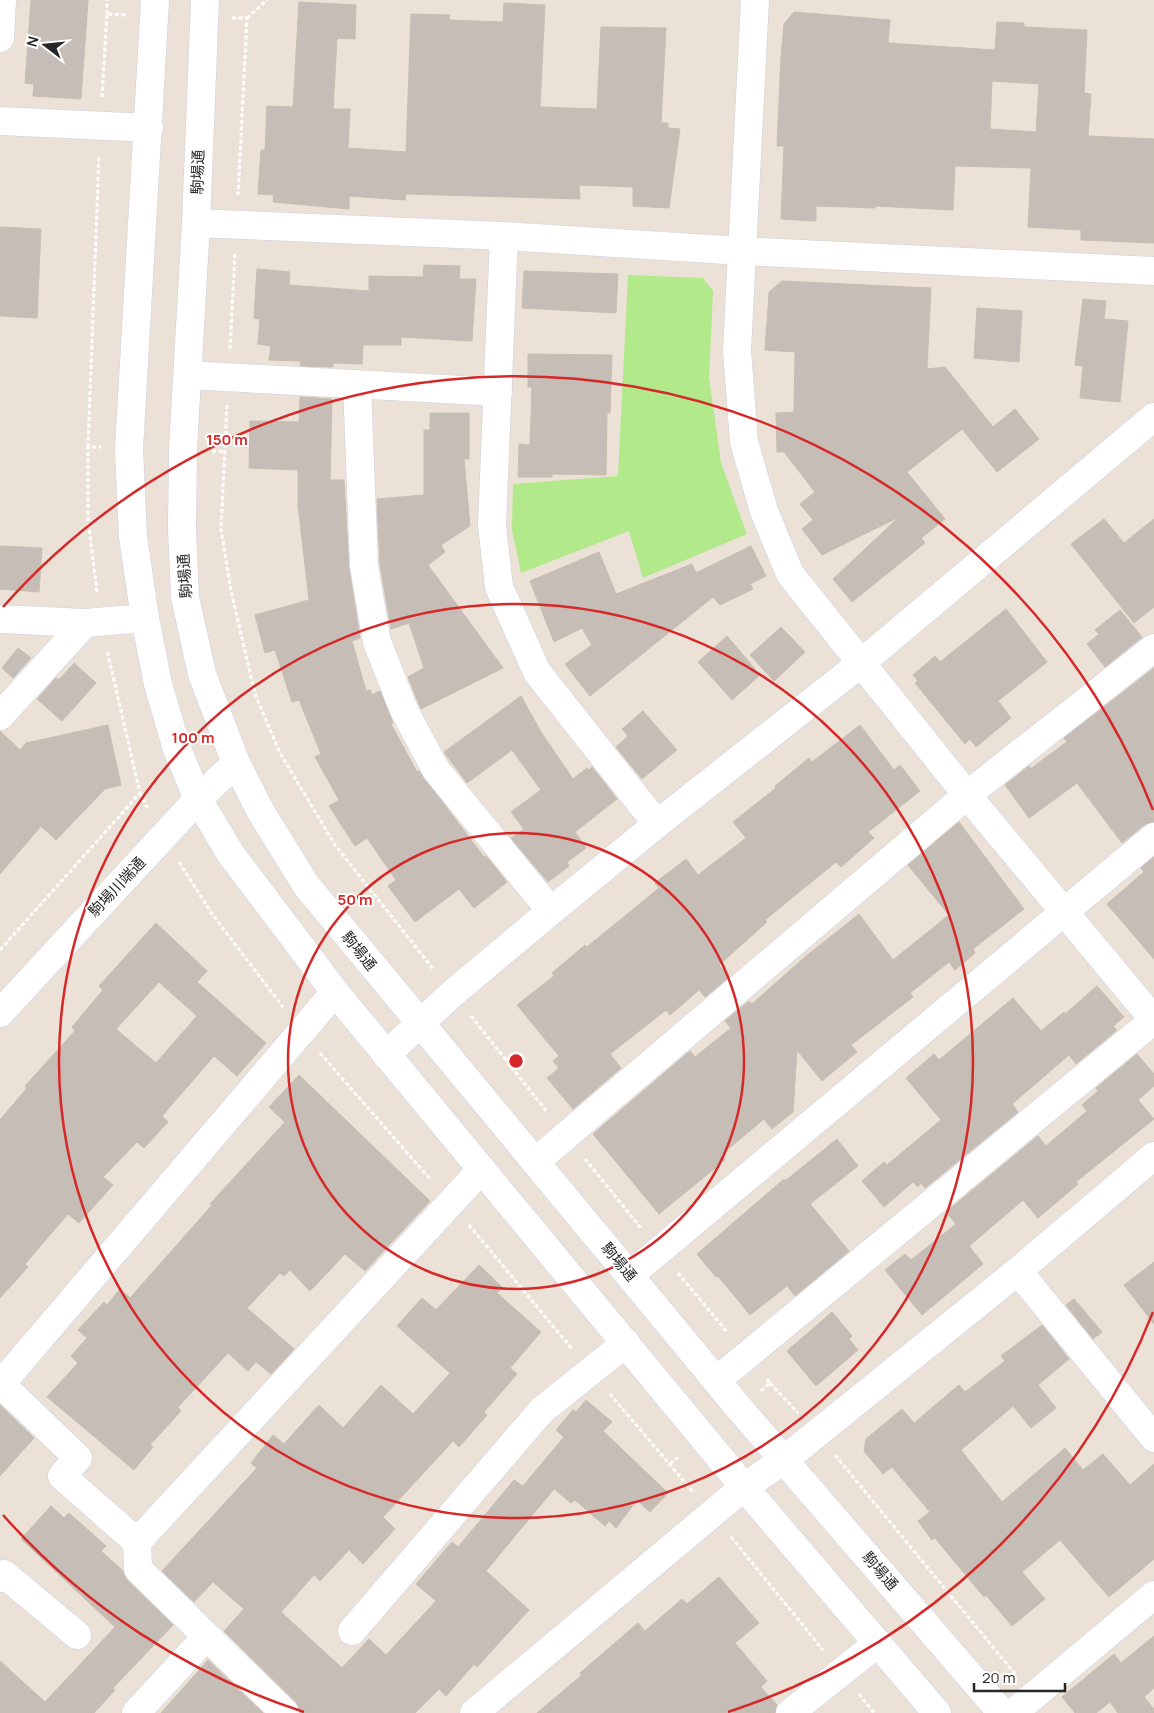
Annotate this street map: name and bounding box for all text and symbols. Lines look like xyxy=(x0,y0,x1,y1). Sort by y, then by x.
north arrow xyxy=(20,20,70,70)
text: N xyxy=(22,34,43,49)
street label: 駒場通 xyxy=(186,149,209,195)
text: 150 m xyxy=(206,429,248,450)
street label: 駒場通 xyxy=(172,553,197,599)
text: 100 m xyxy=(172,727,214,748)
street label: 駒場川端通 xyxy=(83,852,150,921)
text: 50 m xyxy=(337,889,373,910)
street label: 駒場通 xyxy=(337,927,382,975)
centre of rings xyxy=(507,1052,525,1070)
street label: 駒場通 xyxy=(597,1238,642,1286)
street label: 駒場通 xyxy=(858,1547,903,1595)
scale bar xyxy=(974,1660,1065,1692)
text: 20 m xyxy=(982,1667,1015,1688)

